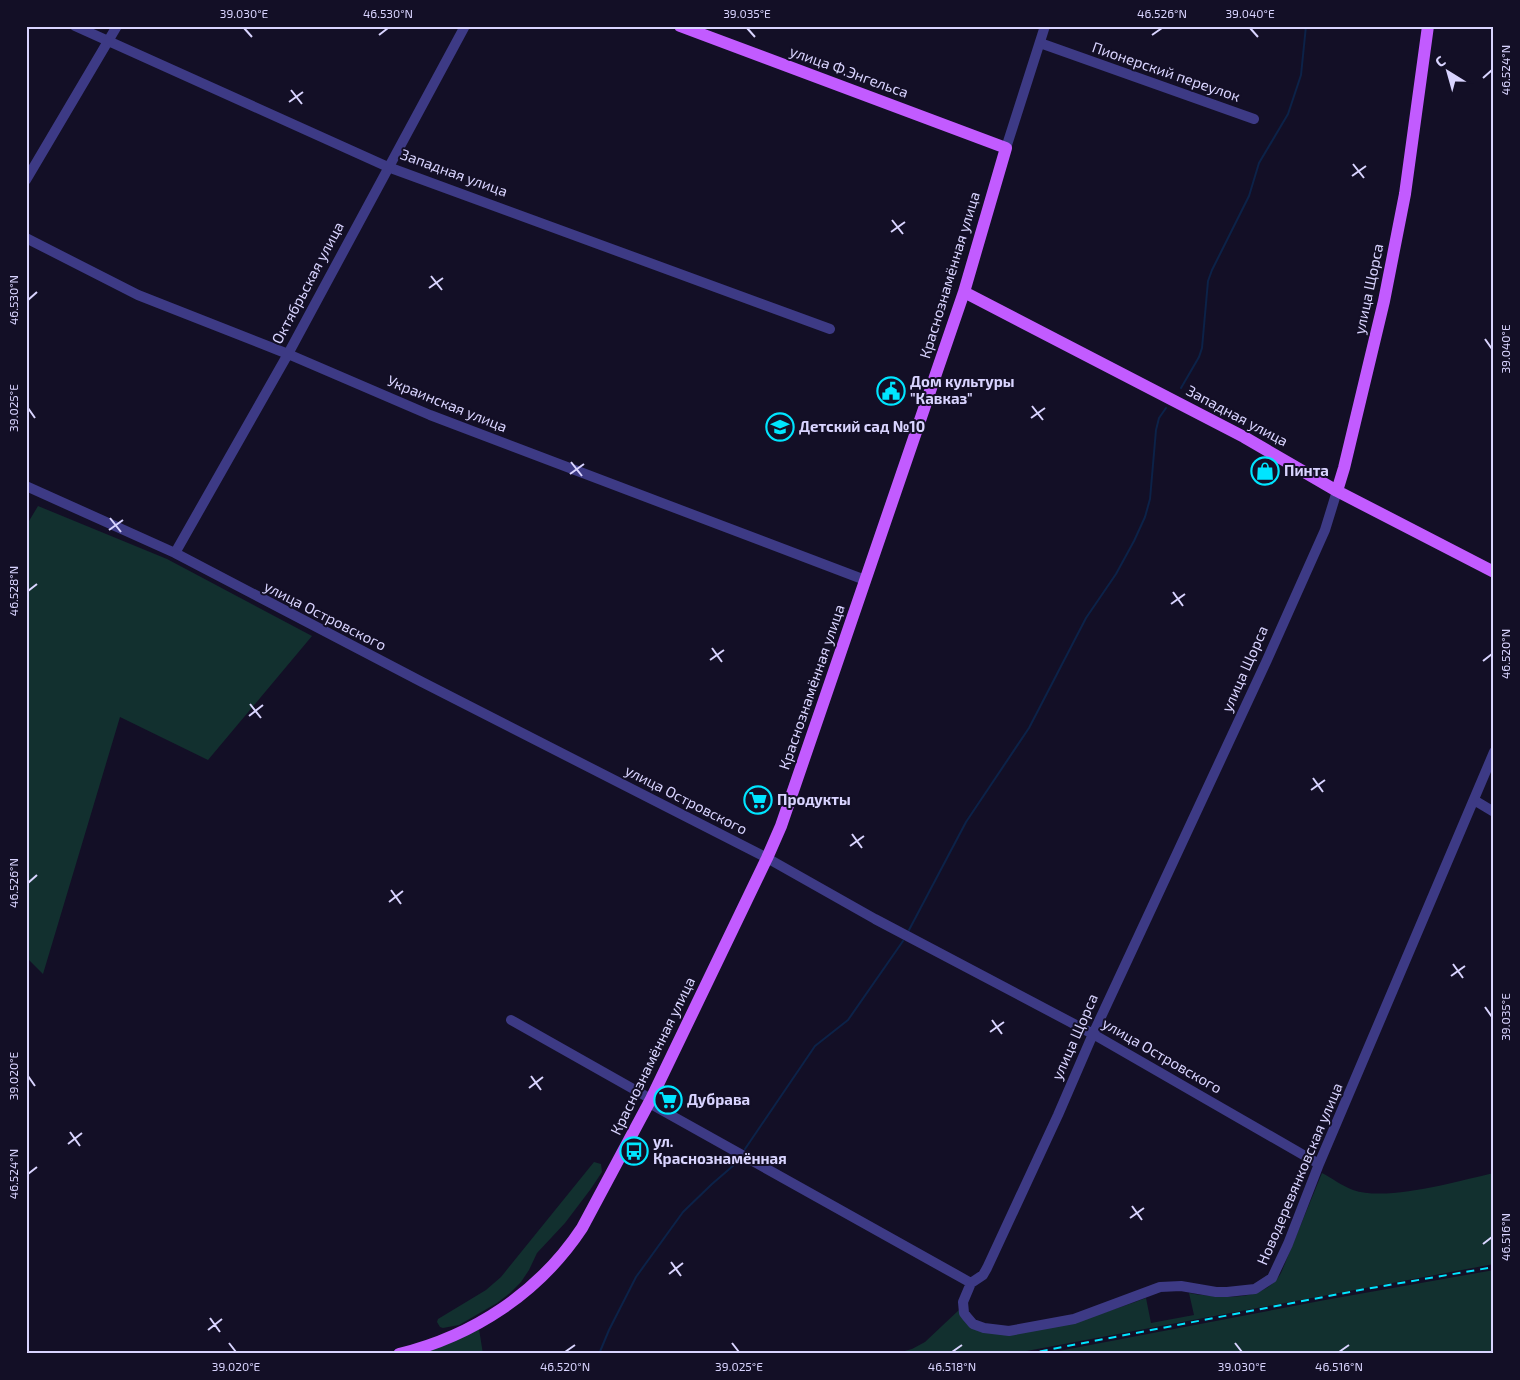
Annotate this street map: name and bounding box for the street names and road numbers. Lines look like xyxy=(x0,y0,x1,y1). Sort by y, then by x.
street label: Пионерский переулок xyxy=(1090,37,1243,106)
street label: улица Ф.Энгельса xyxy=(787,41,911,102)
street label: Западная улица xyxy=(398,144,510,201)
street label: Краснознамённая улица xyxy=(915,189,984,361)
street label: Октябрьская улица xyxy=(267,218,348,347)
street label: улица Щорса xyxy=(1350,242,1387,336)
street label: Украинская улица xyxy=(384,371,510,436)
street label: Западная улица xyxy=(1183,381,1291,450)
street label: улица Островского xyxy=(261,576,390,655)
street label: Краснознамённая улица xyxy=(774,602,849,772)
street label: улица Щорса xyxy=(1217,623,1272,715)
street label: улица Островского xyxy=(622,760,751,839)
street label: Краснознамённая улица xyxy=(606,974,699,1138)
street label: улица Щорса xyxy=(1047,991,1102,1083)
street label: улица Островского xyxy=(1099,1014,1225,1098)
street label: Новодеревянковская улица xyxy=(1252,1080,1347,1268)

